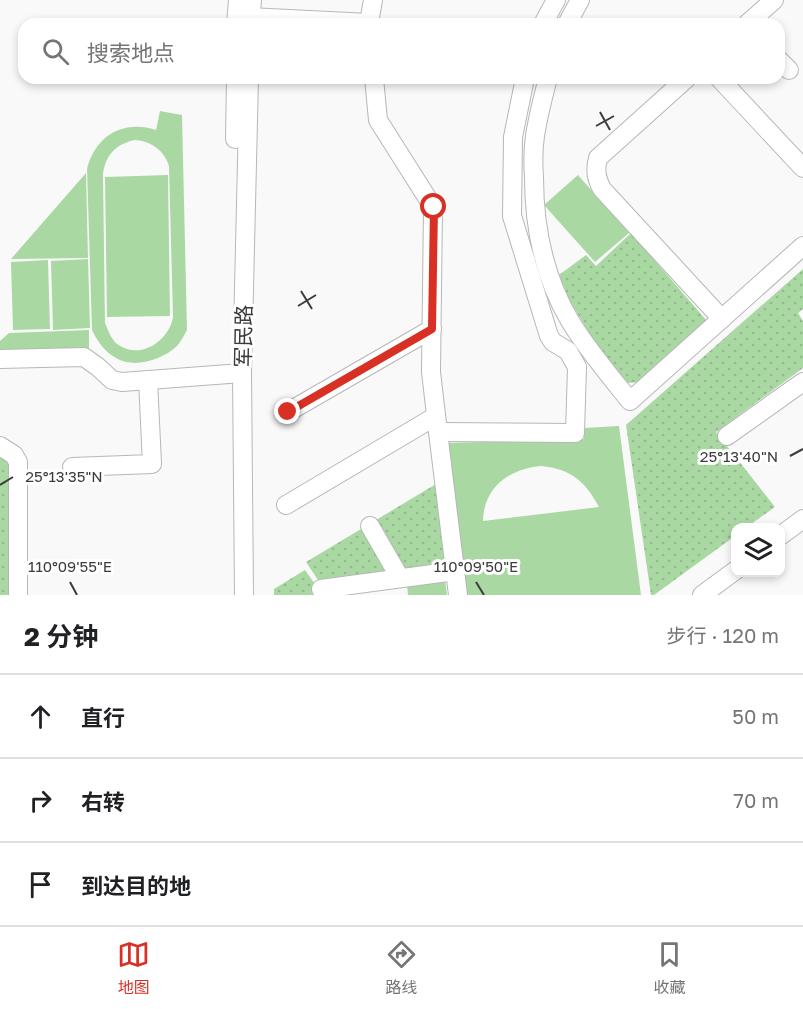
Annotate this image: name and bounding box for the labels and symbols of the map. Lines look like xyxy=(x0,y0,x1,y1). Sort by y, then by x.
route start xyxy=(420,193,446,219)
street label: 军民路 xyxy=(229,304,257,368)
route end xyxy=(274,398,300,424)
text: 25°13'40"N xyxy=(700,447,778,465)
text: 25°13'35"N xyxy=(25,467,103,485)
text: 110°09'55"E xyxy=(28,557,112,575)
text: 110°09'50"E xyxy=(434,557,518,575)

